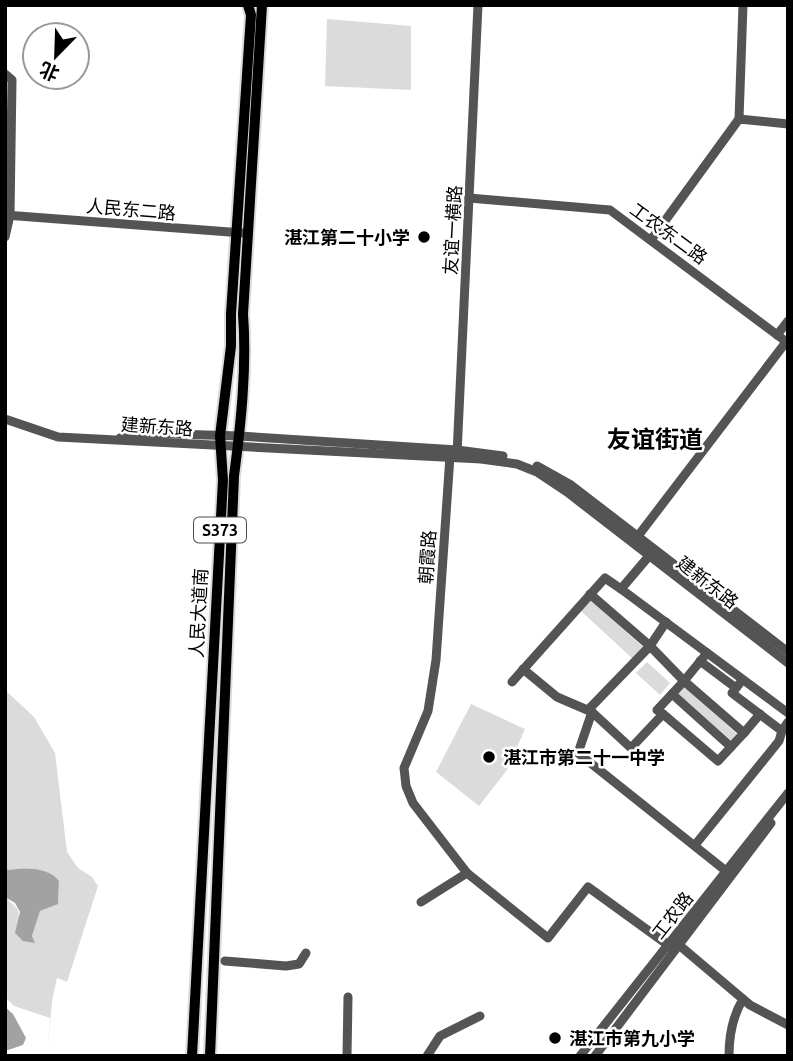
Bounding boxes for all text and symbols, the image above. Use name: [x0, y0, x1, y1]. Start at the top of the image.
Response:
north arrow: [21, 21, 91, 91]
text: 北: [36, 58, 62, 85]
street label: 友谊一横路: [440, 185, 464, 275]
street label: 人民东二路: [85, 195, 177, 223]
street label: 工农东二路: [627, 198, 711, 268]
place label: 湛江第二十小学: [284, 227, 410, 247]
marker: 湛江第二十小学: [416, 229, 432, 245]
street label: 建新东路: [120, 414, 194, 438]
district label: 友谊街道: [607, 426, 703, 453]
road number: S373: [194, 517, 246, 542]
street label: 朝霞路: [415, 529, 439, 585]
street label: 建新东路: [673, 552, 743, 612]
street label: 人民大道南: [186, 568, 210, 658]
place label: 湛江市第二十一中学: [503, 747, 665, 767]
marker: 湛江市第二十一中学: [481, 749, 497, 765]
street label: 工农路: [647, 888, 697, 942]
place label: 湛江市第九小学: [569, 1028, 695, 1048]
marker: 湛江市第九小学: [547, 1030, 563, 1046]

